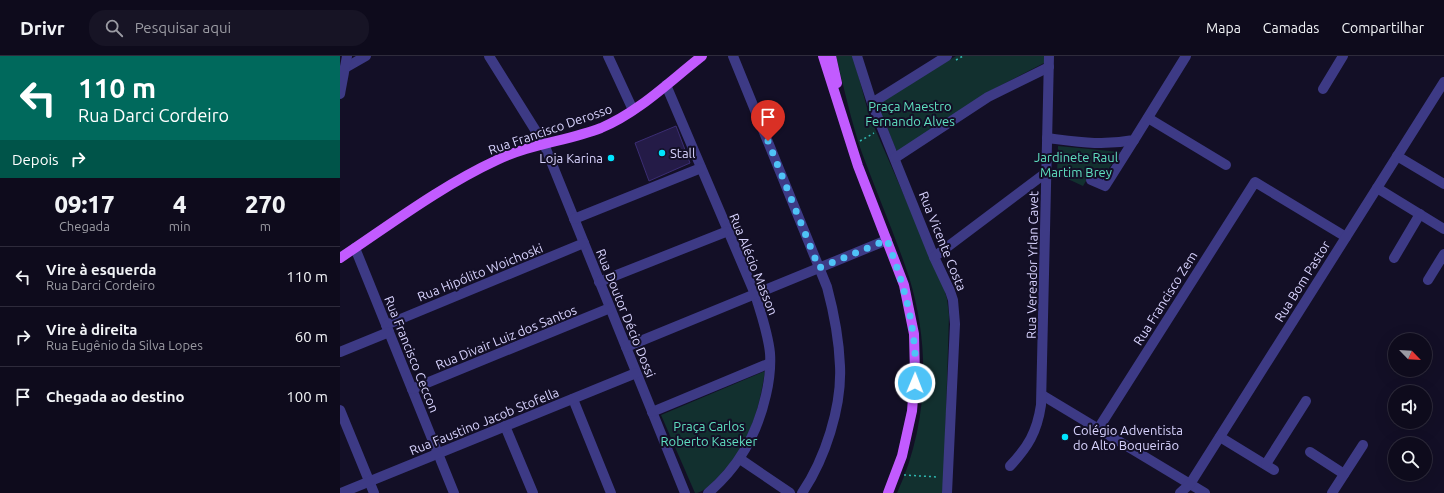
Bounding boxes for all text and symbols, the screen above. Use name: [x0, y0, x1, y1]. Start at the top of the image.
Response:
search box: [89, 10, 369, 46]
text: Drivr: [20, 17, 65, 39]
icon: search: [103, 17, 125, 39]
text: Pesquisar aqui: [135, 19, 231, 36]
text: Mapa: [1206, 20, 1241, 36]
text: Camadas: [1263, 20, 1319, 36]
text: Compartilhar: [1341, 20, 1424, 36]
icon: left: [12, 72, 64, 124]
text: 110 m: [78, 72, 156, 103]
park label: Praça Maestro Fernando Alves: [865, 99, 955, 128]
pin: [751, 100, 785, 141]
street label: Rua Francisco Derosso: [486, 101, 614, 157]
text: Rua Darci Cordeiro: [78, 105, 229, 125]
icon: arrive: [757, 106, 779, 128]
place label: Stall: [670, 146, 696, 160]
icon: right: [67, 148, 89, 170]
marker: Stall: [657, 148, 667, 158]
park label: Jardinete Raul Martim Brey: [1034, 150, 1119, 179]
text: Depois: [12, 151, 59, 168]
place label: Loja Karina: [539, 151, 603, 165]
marker: Loja Karina: [606, 153, 616, 163]
street label: Rua Vicente Costa: [917, 189, 969, 293]
text: 09:17: [54, 191, 114, 218]
text: 4: [173, 191, 186, 218]
text: 270: [245, 191, 286, 218]
street label: Rua Vereador Yrlan Cavet: [1024, 191, 1040, 339]
street label: Rua Alécio Masson: [727, 211, 781, 317]
text: Chegada: [59, 219, 110, 233]
text: min: [169, 219, 191, 233]
text: m: [260, 219, 271, 233]
street label: Rua Bom Pastor: [1271, 238, 1333, 324]
street label: Rua Hipólito Woichoski: [415, 240, 545, 304]
street label: Rua Doutor Décio Dossi: [594, 247, 658, 379]
street label: Rua Francisco Zem: [1130, 248, 1200, 348]
text: Vire à esquerda: [46, 261, 156, 278]
icon: left: [12, 266, 34, 288]
text: 110 m: [286, 268, 328, 285]
text: Rua Darci Cordeiro: [46, 278, 155, 292]
street label: Rua Francisco Ceccon: [382, 294, 442, 414]
street label: Rua Divair Luiz dos Santos: [433, 302, 579, 372]
text: Vire à direita: [46, 321, 138, 338]
icon: right: [12, 326, 34, 348]
text: 60 m: [295, 328, 328, 345]
north arrow: [1388, 333, 1432, 377]
map controls: [1388, 333, 1432, 481]
text: Rua Eugênio da Silva Lopes: [46, 338, 203, 352]
position arrow: [894, 362, 936, 404]
street label: Rua Faustino Jacob Stofella: [407, 385, 561, 457]
button: sound: [1388, 385, 1432, 429]
icon: arrive: [12, 386, 34, 408]
text: Chegada ao destino: [46, 388, 185, 405]
text: 100 m: [286, 388, 328, 405]
park label: Praça Carlos Roberto Kaseker: [661, 419, 758, 448]
place label: Colégio Adventista do Alto Boqueirão: [1073, 423, 1183, 452]
marker: Colégio Adventista do Alto Boqueirão: [1060, 432, 1070, 442]
button: search: [1388, 437, 1432, 481]

